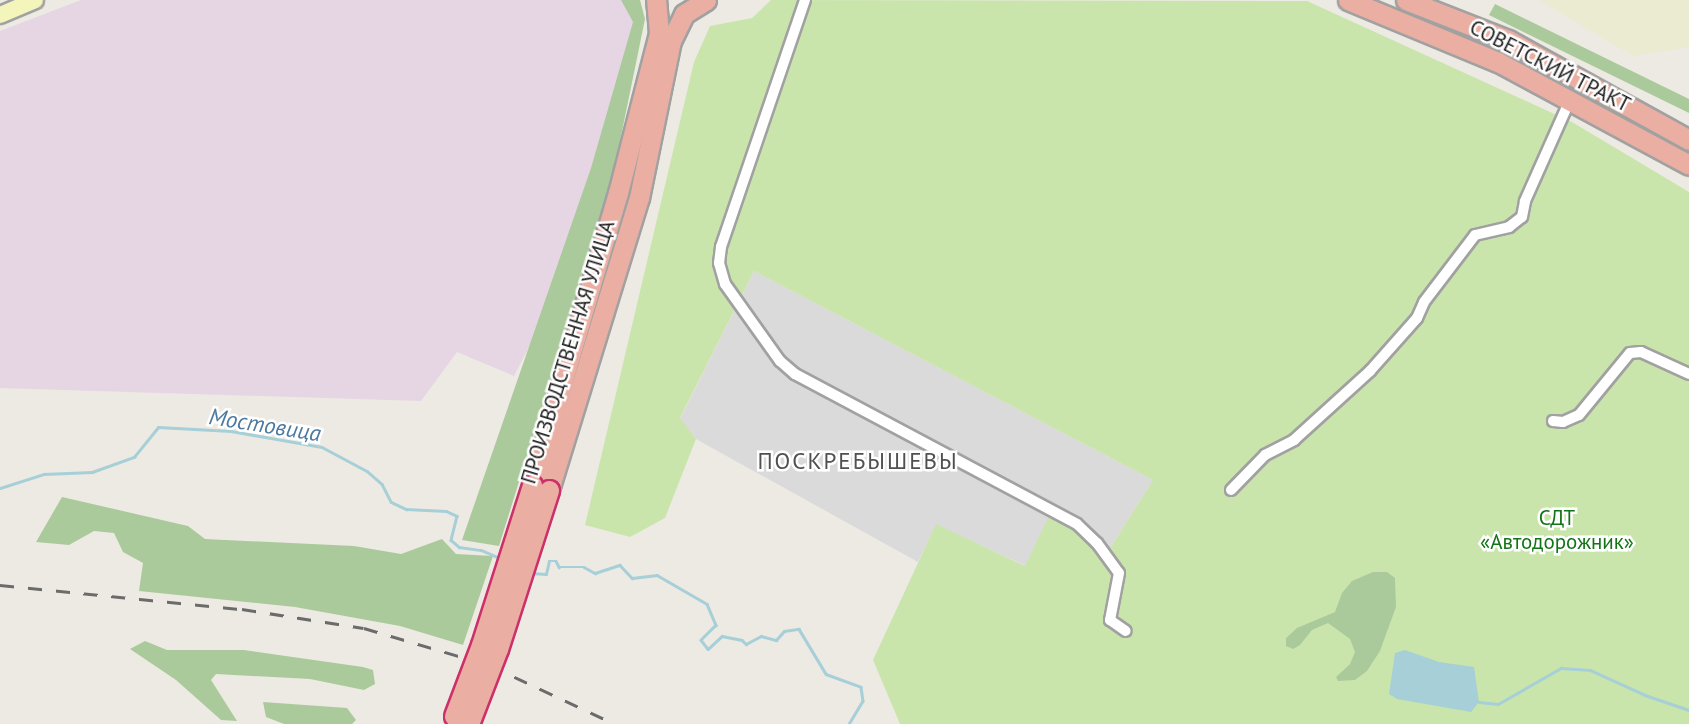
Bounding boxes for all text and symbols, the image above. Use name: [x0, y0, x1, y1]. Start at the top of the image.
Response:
street label: СОВЕТСКИЙ ТРАКТ: [1465, 14, 1635, 118]
street label: ПРОИЗВОДСТВЕННАЯ УЛИЦА: [516, 217, 620, 487]
water label: Мостовица: [207, 403, 323, 447]
district label: ПОСКРЕБЫШЕВЫ: [759, 447, 957, 475]
park label: СДТ «Автодорожник»: [1480, 505, 1634, 555]

